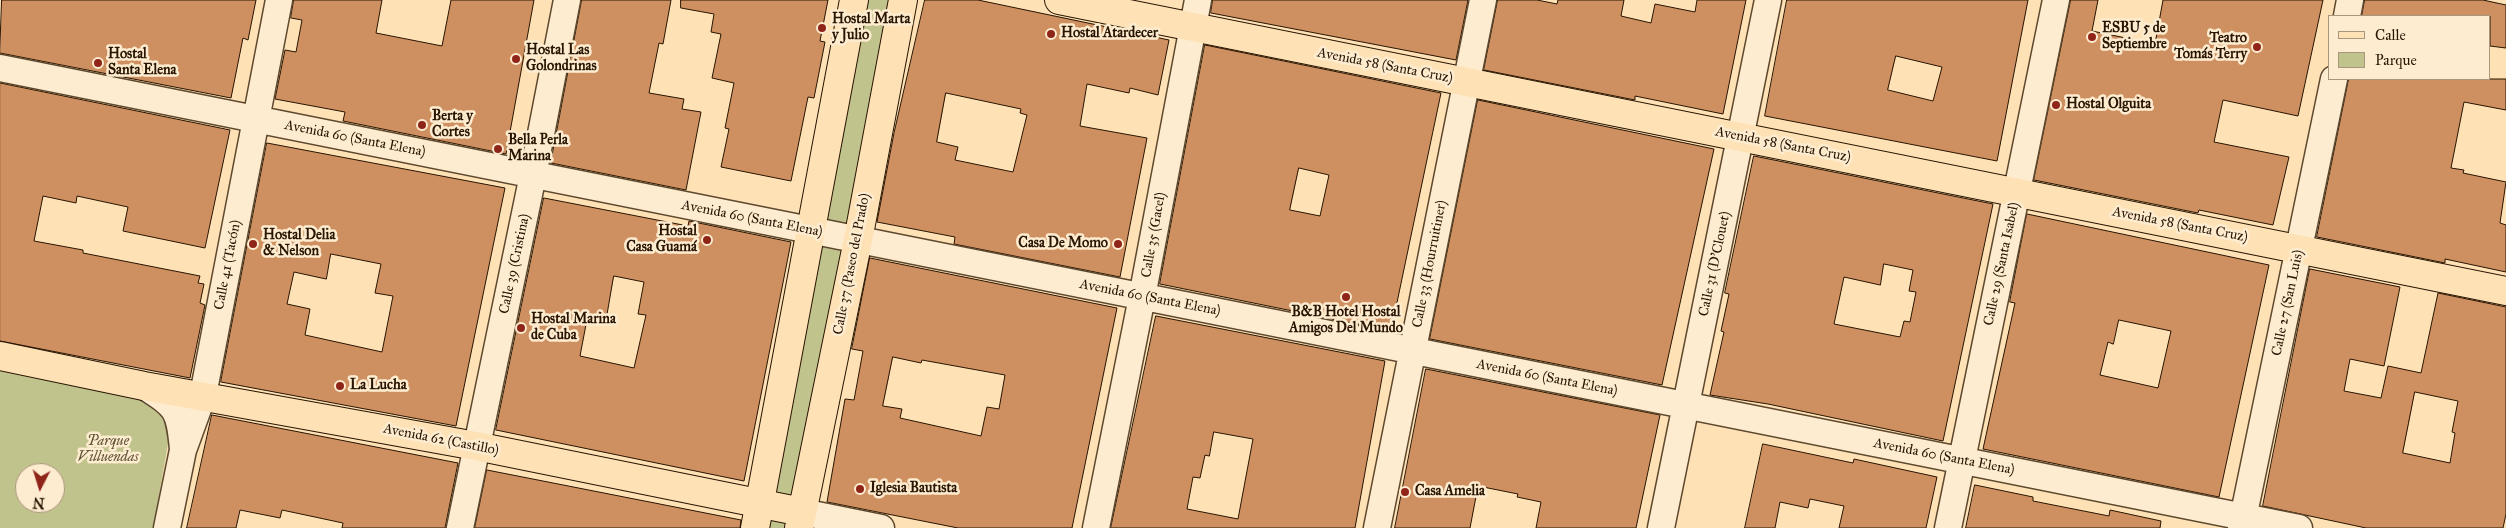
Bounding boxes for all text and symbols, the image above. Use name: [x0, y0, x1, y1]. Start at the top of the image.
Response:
place label: Hostal Marta y Julio: [832, 12, 910, 44]
legend: [2328, 15, 2491, 80]
place label: ESBU 5 de Septiembre: [2102, 21, 2167, 54]
marker: Hostal Marta y Julio: [816, 22, 828, 34]
place label: Hostal Atardecer: [1061, 26, 1158, 42]
text: Calle: [2375, 26, 2406, 44]
marker: Hostal Atardecer: [1045, 28, 1057, 40]
marker: ESBU 5 de Septiembre: [2086, 31, 2098, 43]
place label: Teatro Tomás Terry: [2174, 31, 2247, 64]
marker: Teatro Tomás Terry: [2251, 41, 2263, 53]
place label: Hostal Las Golondrinas: [526, 43, 597, 75]
street label: Avenida 58 (Santa Cruz): [1316, 45, 1454, 87]
place label: Hostal Santa Elena: [108, 47, 176, 80]
text: Parque: [2375, 51, 2417, 69]
marker: Hostal Las Golondrinas: [510, 53, 522, 65]
marker: Hostal Santa Elena: [92, 57, 104, 69]
place label: Hostal Olguita: [2066, 97, 2151, 113]
marker: Hostal Olguita: [2050, 99, 2062, 111]
place label: Berta y Cortes: [432, 109, 473, 142]
street label: Avenida 60 (Santa Elena): [283, 117, 427, 161]
marker: Berta y Cortes: [416, 119, 428, 131]
street label: Avenida 58 (Santa Cruz): [1714, 124, 1852, 166]
place label: Bella Perla Marina: [508, 133, 568, 166]
marker: Bella Perla Marina: [492, 143, 504, 155]
street label: Calle 35 (Gacel): [1138, 191, 1170, 279]
street label: Calle 37 (Paseo del Prado): [830, 192, 874, 336]
street label: Avenida 60 (Santa Elena): [680, 197, 824, 241]
street label: Calle 33 (Hourruitiner): [1409, 199, 1451, 329]
street label: Calle 29 (Santa Isabel): [1981, 201, 2023, 327]
street label: Avenida 58 (Santa Cruz): [2111, 204, 2249, 246]
street label: Calle 31 (D'Clouet): [1696, 210, 1734, 318]
street label: Calle 39 (Cristina): [496, 212, 534, 316]
street label: Calle 41 (Tacón): [211, 219, 245, 311]
place label: Hostal Casa Guamá: [626, 224, 697, 256]
place label: Hostal Delia & Nelson: [263, 228, 335, 260]
marker: Hostal Casa Guamá: [701, 234, 713, 246]
place label: Casa De Momo: [1018, 236, 1108, 252]
marker: Hostal Delia & Nelson: [247, 238, 259, 250]
marker: Casa De Momo: [1112, 238, 1124, 250]
street label: Calle 27 (San Luis): [2269, 248, 2307, 358]
street label: Avenida 60 (Santa Elena): [1078, 276, 1222, 320]
marker: B&B Hotel Hostal Amigos Del Mundo: [1340, 291, 1352, 303]
place label: B&B Hotel Hostal Amigos Del Mundo: [1289, 305, 1403, 338]
place label: Hostal Marina de Cuba: [531, 312, 616, 344]
marker: Hostal Marina de Cuba: [515, 322, 527, 334]
street label: Avenida 60 (Santa Elena): [1475, 356, 1619, 400]
place label: La Lucha: [350, 378, 407, 394]
marker: La Lucha: [334, 380, 346, 392]
street label: Avenida 62 (Castillo): [382, 421, 500, 459]
park label: Parque Villuendas: [77, 434, 139, 467]
street label: Avenida 60 (Santa Elena): [1872, 435, 2016, 479]
north arrow: [15, 463, 65, 513]
place label: Iglesia Bautista: [870, 481, 957, 497]
marker: Iglesia Bautista: [854, 483, 866, 495]
place label: Casa Amelia: [1415, 484, 1485, 500]
marker: Casa Amelia: [1399, 486, 1411, 498]
text: N: [32, 493, 45, 511]

